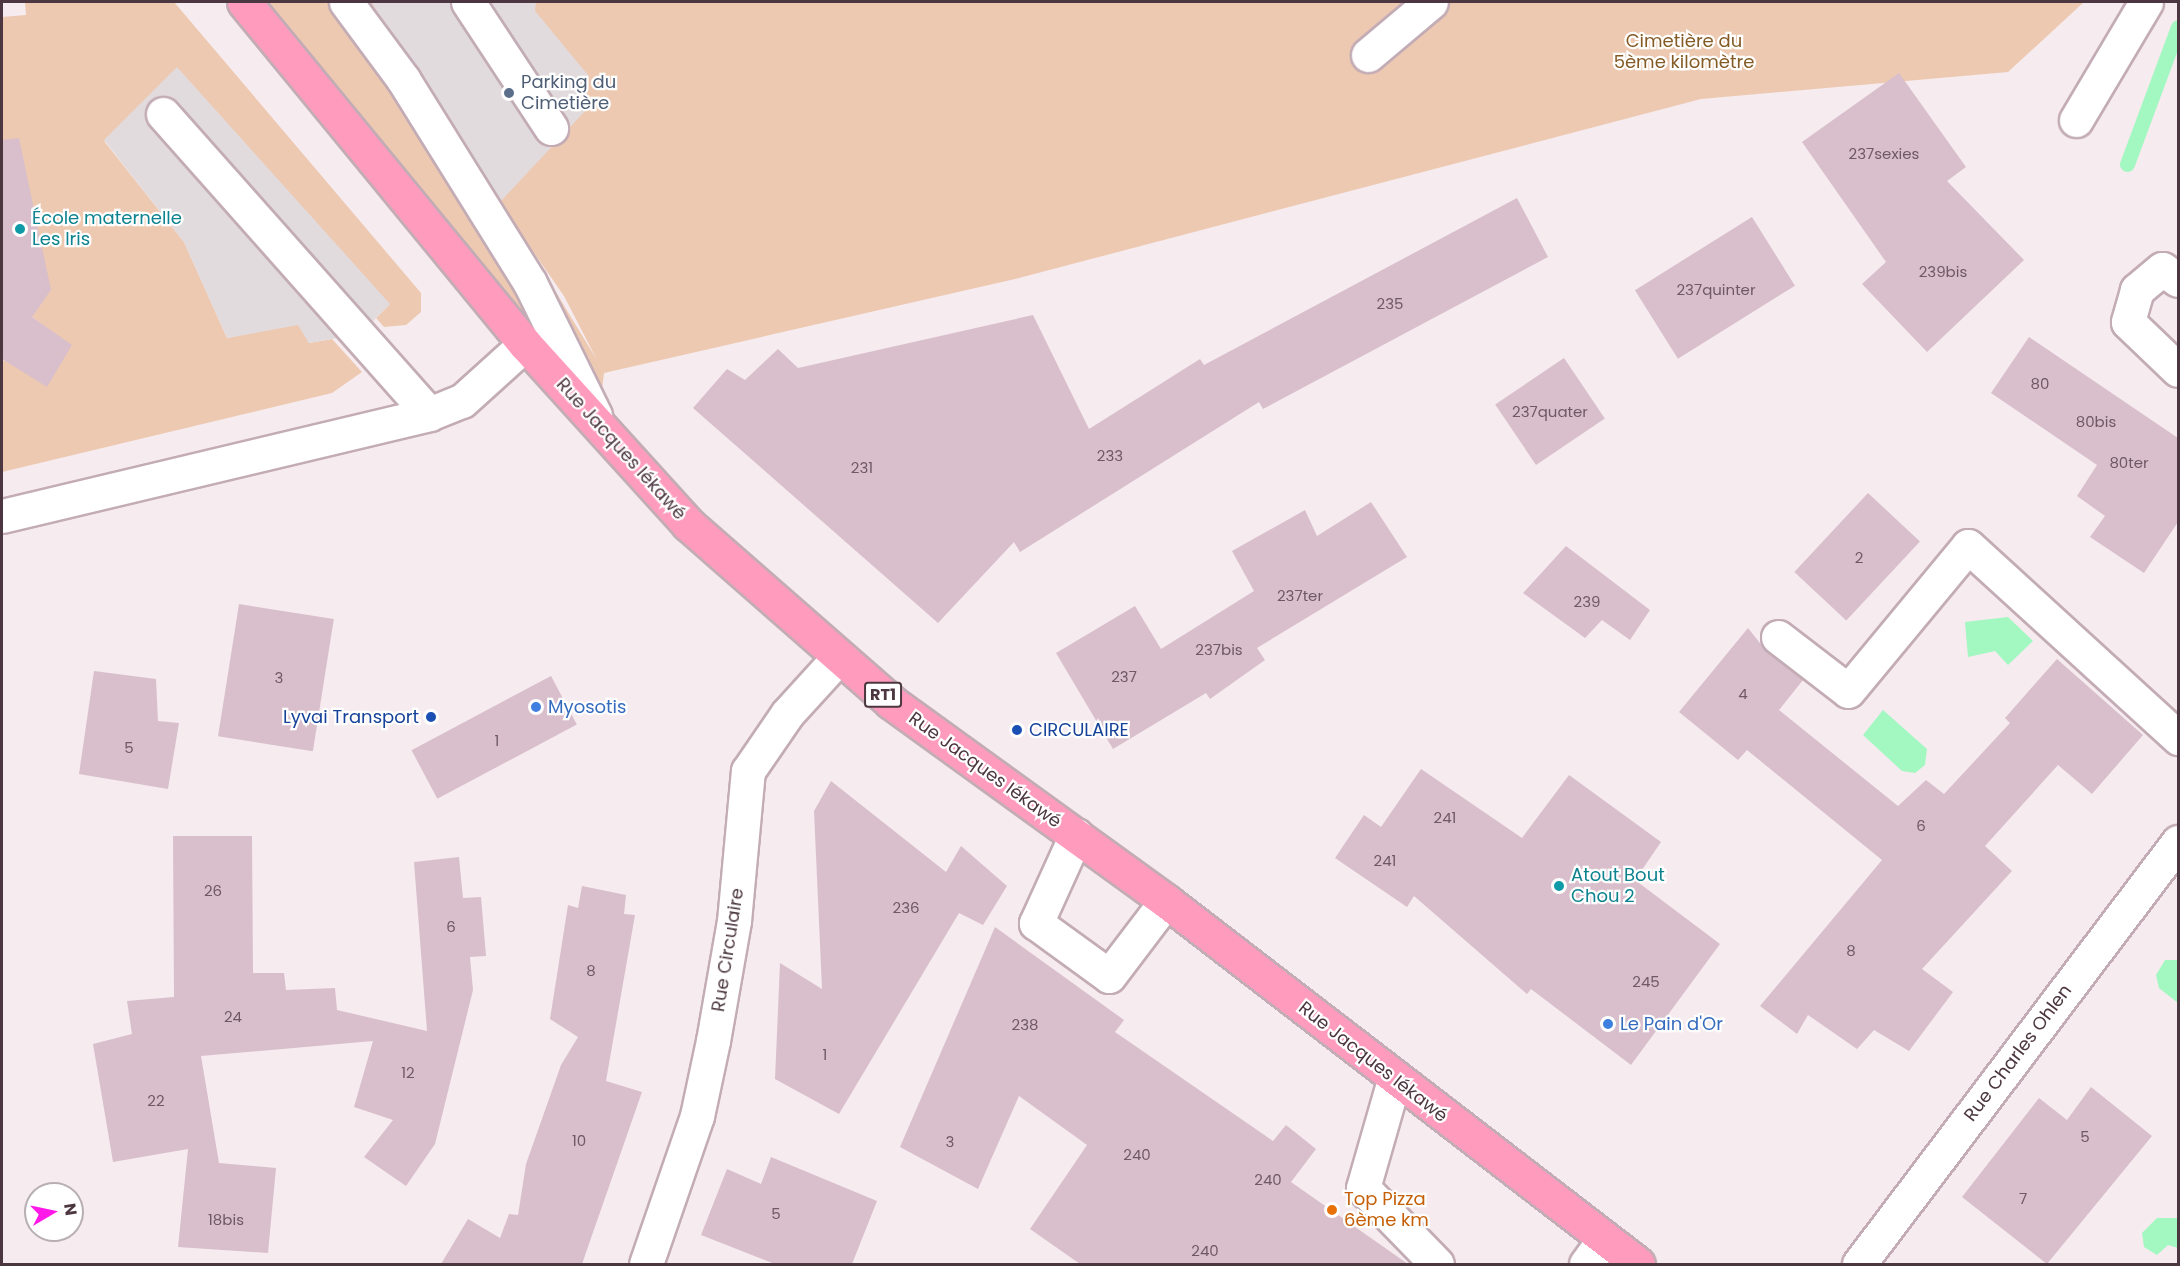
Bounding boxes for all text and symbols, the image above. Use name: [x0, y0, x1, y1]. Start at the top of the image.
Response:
park label: Cimetière du 5ème kilomètre: [1614, 31, 1754, 74]
place label: Parking du Cimetière: [521, 72, 616, 115]
marker: Parking du Cimetière: [502, 86, 516, 100]
house number: 237sexies: [1849, 145, 1919, 163]
place label: École maternelle Les Iris: [32, 208, 182, 250]
marker: École maternelle Les Iris: [13, 222, 27, 236]
house number: 239bis: [1919, 263, 1967, 281]
house number: 237quinter: [1676, 281, 1756, 299]
house number: 235: [1377, 295, 1403, 313]
street label: Rue Jacques Iékawé: [552, 374, 690, 524]
house number: 80: [2031, 375, 2049, 393]
house number: 237quater: [1512, 403, 1588, 421]
house number: 80bis: [2076, 413, 2116, 431]
house number: 233: [1097, 447, 1123, 465]
house number: 80ter: [2109, 454, 2149, 472]
house number: 231: [851, 459, 873, 477]
house number: 2: [1855, 549, 1863, 567]
house number: 237ter: [1277, 587, 1323, 605]
house number: 239: [1574, 593, 1600, 611]
house number: 237bis: [1195, 641, 1243, 659]
house number: 237: [1111, 668, 1137, 686]
house number: 3: [275, 669, 283, 687]
road number: RT1: [864, 682, 902, 708]
house number: 4: [1738, 685, 1748, 703]
place label: Myosotis: [548, 696, 626, 718]
marker: Myosotis: [529, 700, 543, 714]
place label: Lyvai Transport: [283, 706, 419, 728]
street label: Rue Jacques Iékawé: [905, 707, 1065, 833]
marker: Lyvai Transport: [424, 710, 438, 724]
place label: CIRCULAIRE: [1029, 719, 1129, 741]
marker: CIRCULAIRE: [1010, 723, 1024, 737]
house number: 1: [495, 732, 499, 750]
house number: 5: [124, 739, 134, 757]
house number: 241: [1434, 809, 1456, 827]
house number: 6: [1916, 817, 1926, 835]
house number: 241: [1374, 852, 1396, 870]
place label: Atout Bout Chou 2: [1571, 865, 1665, 908]
marker: Atout Bout Chou 2: [1552, 879, 1566, 893]
house number: 26: [204, 882, 222, 900]
street label: Rue Circulaire: [708, 887, 748, 1013]
house number: 236: [893, 899, 919, 917]
house number: 6: [446, 918, 456, 936]
house number: 8: [1846, 942, 1856, 960]
house number: 8: [586, 962, 596, 980]
house number: 245: [1632, 973, 1660, 991]
street label: Rue Charles Ohlen: [1960, 980, 2076, 1126]
street label: Rue Jacques Iékawé: [1294, 997, 1452, 1127]
house number: 24: [224, 1008, 242, 1026]
place label: Le Pain d'Or: [1620, 1013, 1723, 1035]
house number: 238: [1012, 1016, 1038, 1034]
marker: Le Pain d'Or: [1601, 1017, 1615, 1031]
house number: 1: [823, 1046, 827, 1064]
house number: 12: [401, 1064, 415, 1082]
house number: 22: [147, 1092, 165, 1110]
house number: 5: [2080, 1128, 2090, 1146]
house number: 10: [572, 1132, 586, 1150]
house number: 3: [946, 1133, 954, 1151]
house number: 240: [1123, 1146, 1151, 1164]
house number: 240: [1254, 1171, 1282, 1189]
north arrow: [24, 1182, 84, 1242]
place label: Top Pizza 6ème km: [1344, 1189, 1429, 1232]
house number: 7: [2019, 1190, 2027, 1208]
text: N: [58, 1202, 83, 1217]
marker: Top Pizza 6ème km: [1325, 1203, 1339, 1217]
house number: 5: [771, 1205, 781, 1223]
house number: 18bis: [208, 1211, 244, 1229]
house number: 240: [1191, 1242, 1219, 1260]

